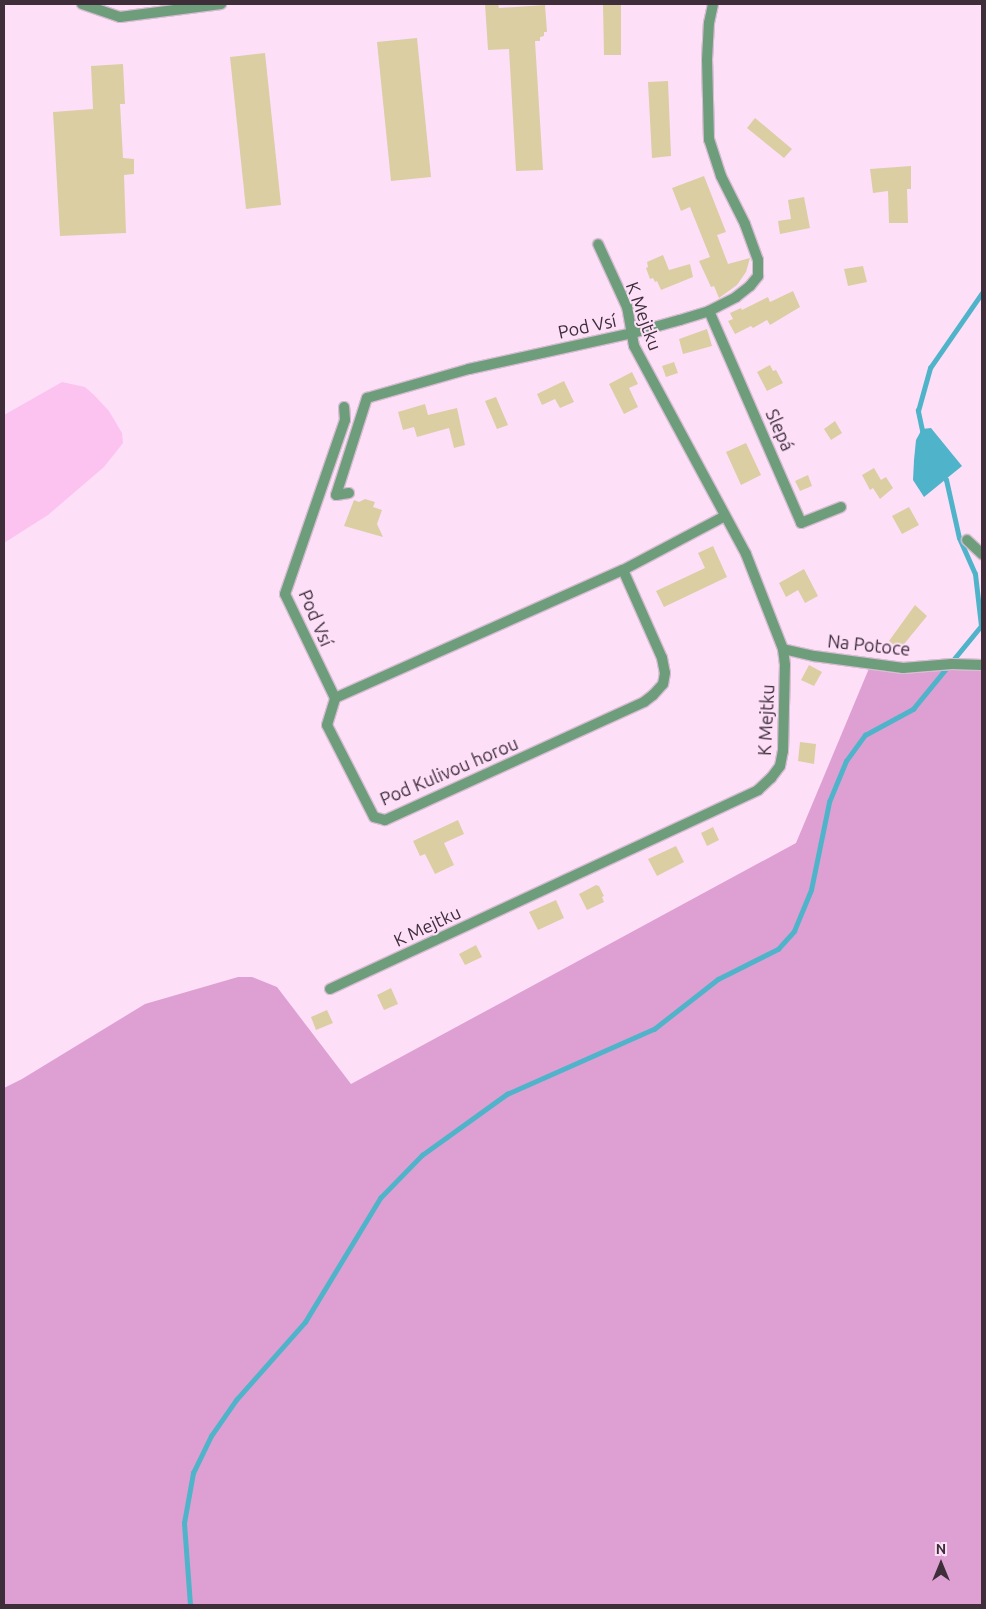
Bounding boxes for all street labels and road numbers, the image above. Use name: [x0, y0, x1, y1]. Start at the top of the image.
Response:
street label: K Mejtku: [622, 279, 666, 353]
street label: Pod Vsí: [556, 309, 618, 343]
street label: Slepá: [761, 406, 799, 454]
street label: Pod Vsí: [294, 586, 338, 650]
street label: Na Potoce: [827, 630, 911, 660]
street label: K Mejtku: [753, 684, 779, 756]
street label: Pod Kulivou horou: [377, 732, 521, 810]
street label: K Mejtku: [390, 901, 464, 951]

